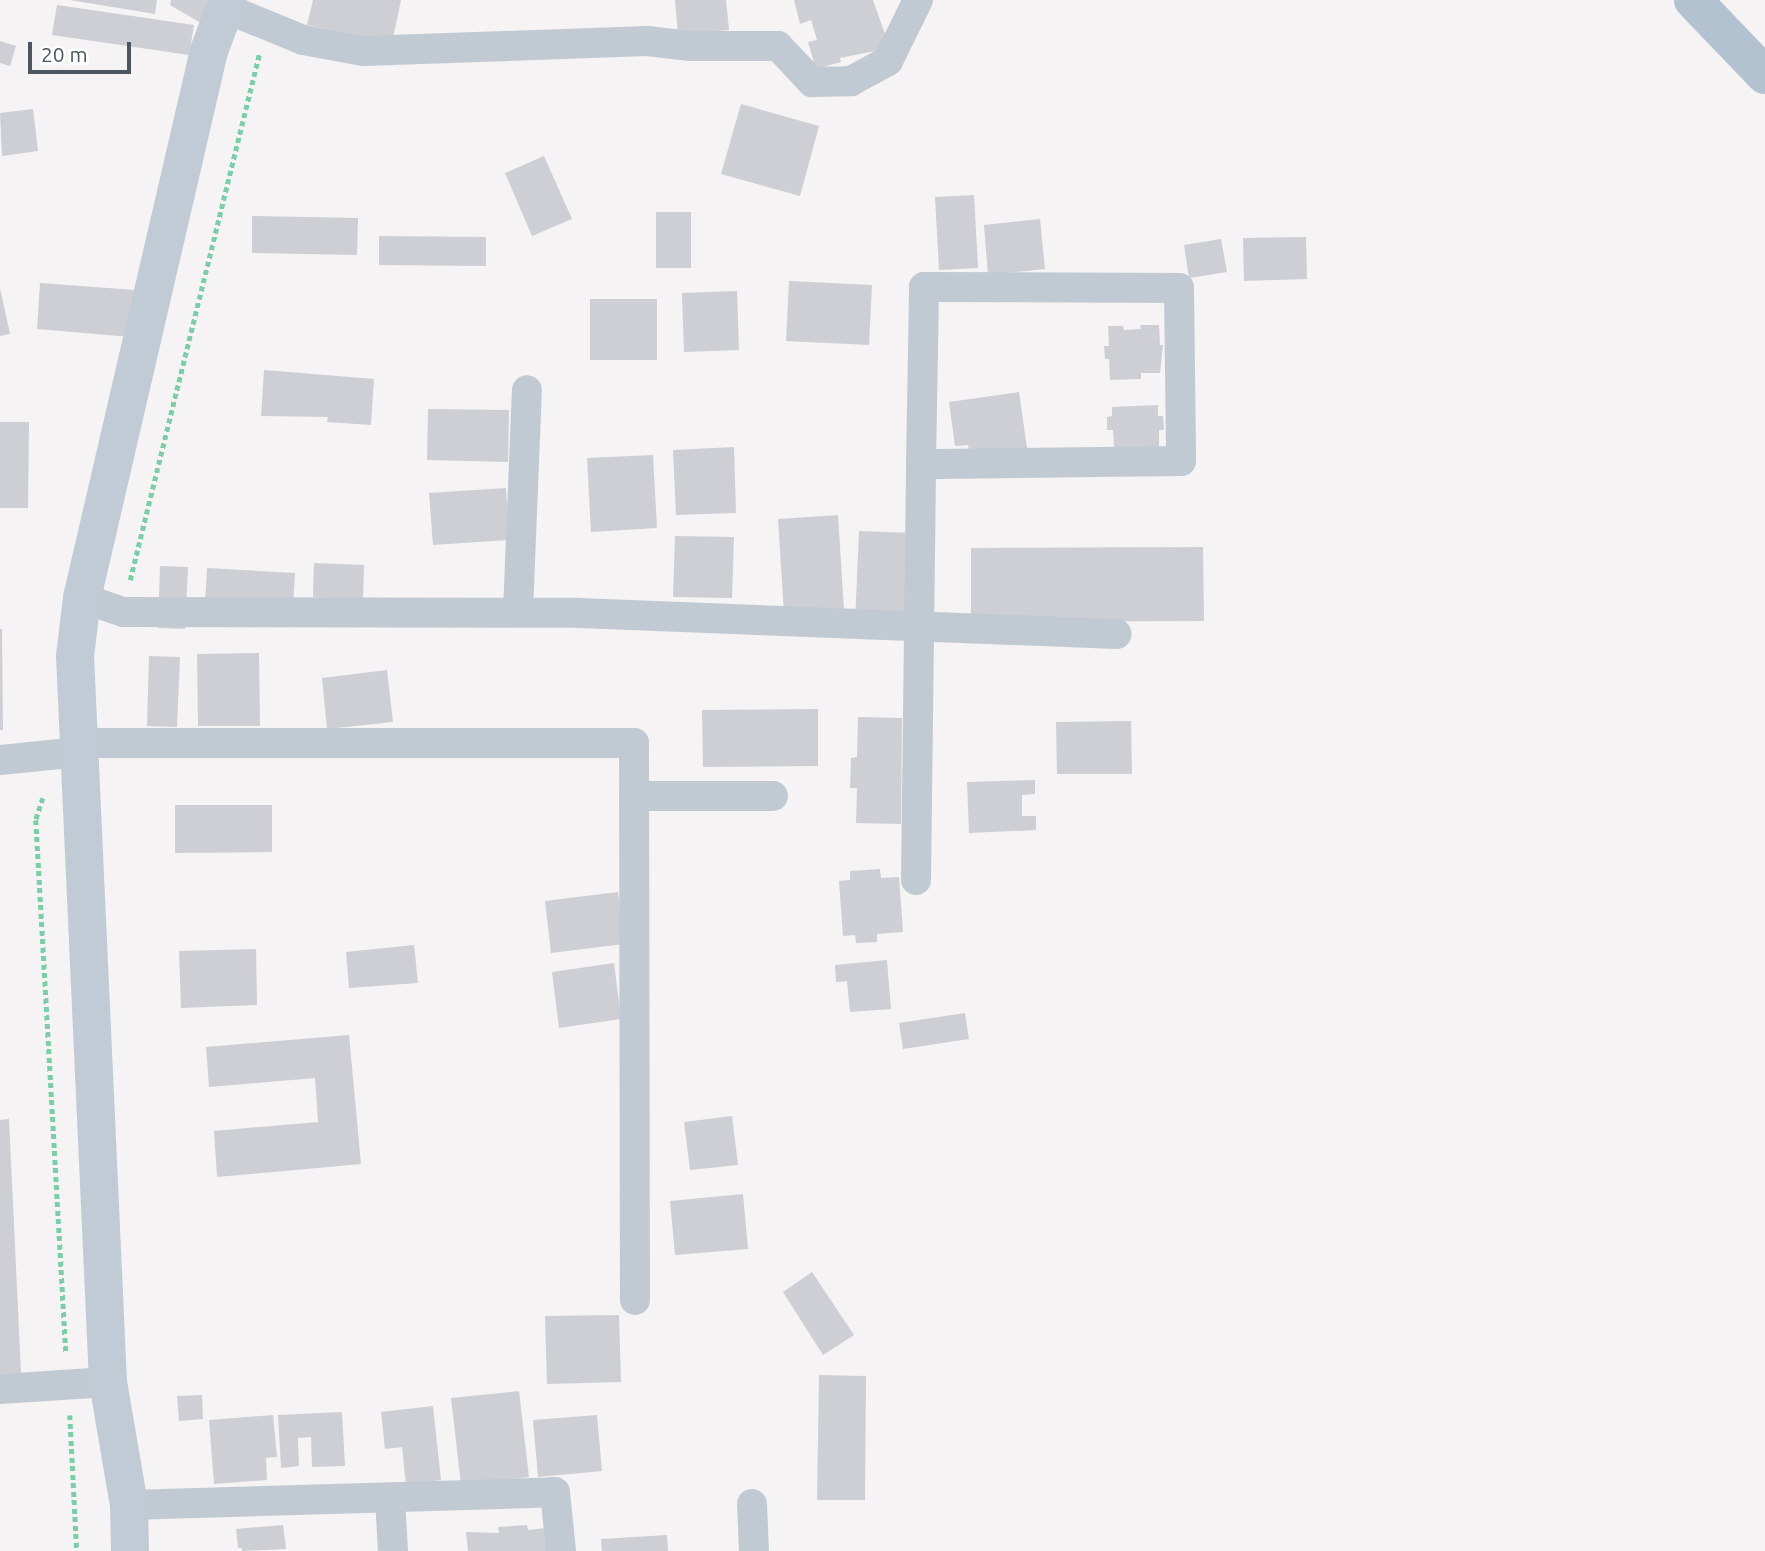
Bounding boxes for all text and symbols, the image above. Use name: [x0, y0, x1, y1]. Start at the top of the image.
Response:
scale bar: [32, 28, 135, 72]
text: 20 m: [41, 42, 88, 66]

